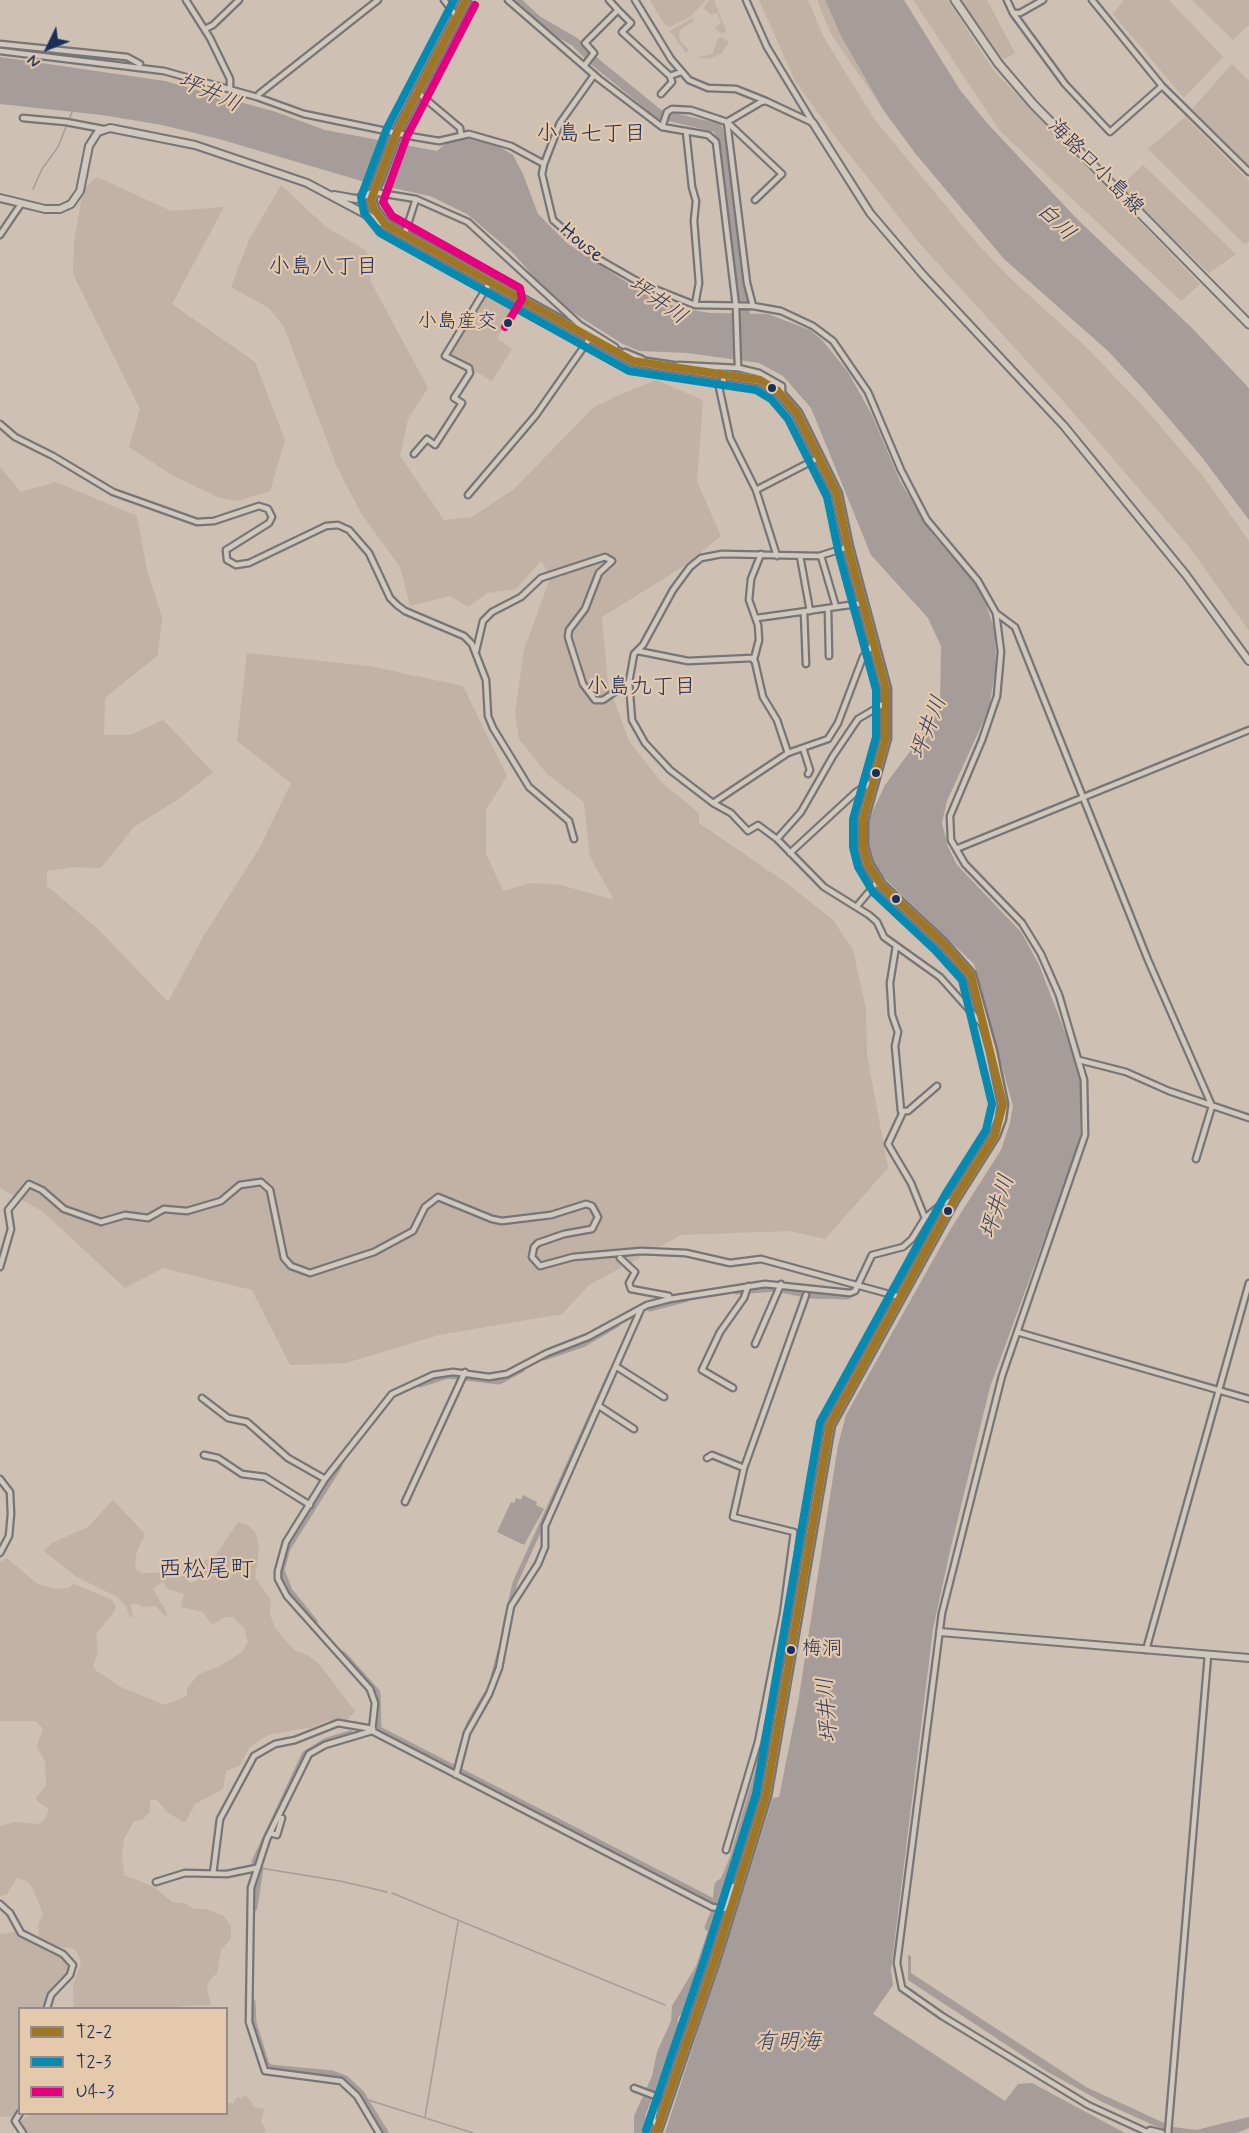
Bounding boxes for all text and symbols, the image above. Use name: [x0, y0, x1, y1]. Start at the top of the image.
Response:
north arrow: [18, 18, 78, 78]
text: N: [23, 50, 46, 72]
water label: 坪井川: [173, 69, 245, 119]
street label: 海路口小島線: [1042, 115, 1148, 221]
district label: 小島七丁目: [536, 122, 646, 148]
water label: 白川: [1030, 198, 1080, 248]
street label: House: [554, 219, 608, 269]
district label: 小島八丁目: [268, 255, 378, 281]
water label: 坪井川: [622, 272, 692, 332]
place label: 小島産交: [417, 311, 497, 335]
marker: 小島産交: [502, 317, 514, 329]
unlabelled marker: [766, 382, 778, 394]
district label: 小島九丁目: [586, 675, 696, 701]
water label: 坪井川: [906, 692, 954, 764]
unlabelled marker: [870, 767, 882, 779]
unlabelled marker: [890, 893, 902, 905]
water label: 坪井川: [976, 1172, 1022, 1242]
unlabelled marker: [942, 1205, 954, 1217]
district label: 西松尾町: [158, 1557, 254, 1585]
place label: 梅洞: [802, 1638, 842, 1662]
marker: 梅洞: [785, 1644, 797, 1656]
water label: 坪井川: [814, 1676, 844, 1744]
legend: [18, 2007, 228, 2115]
text: T2-2: [76, 2020, 112, 2044]
water label: 有明海: [755, 2030, 821, 2056]
text: T2-3: [76, 2050, 111, 2074]
text: U4-3: [76, 2080, 114, 2104]

